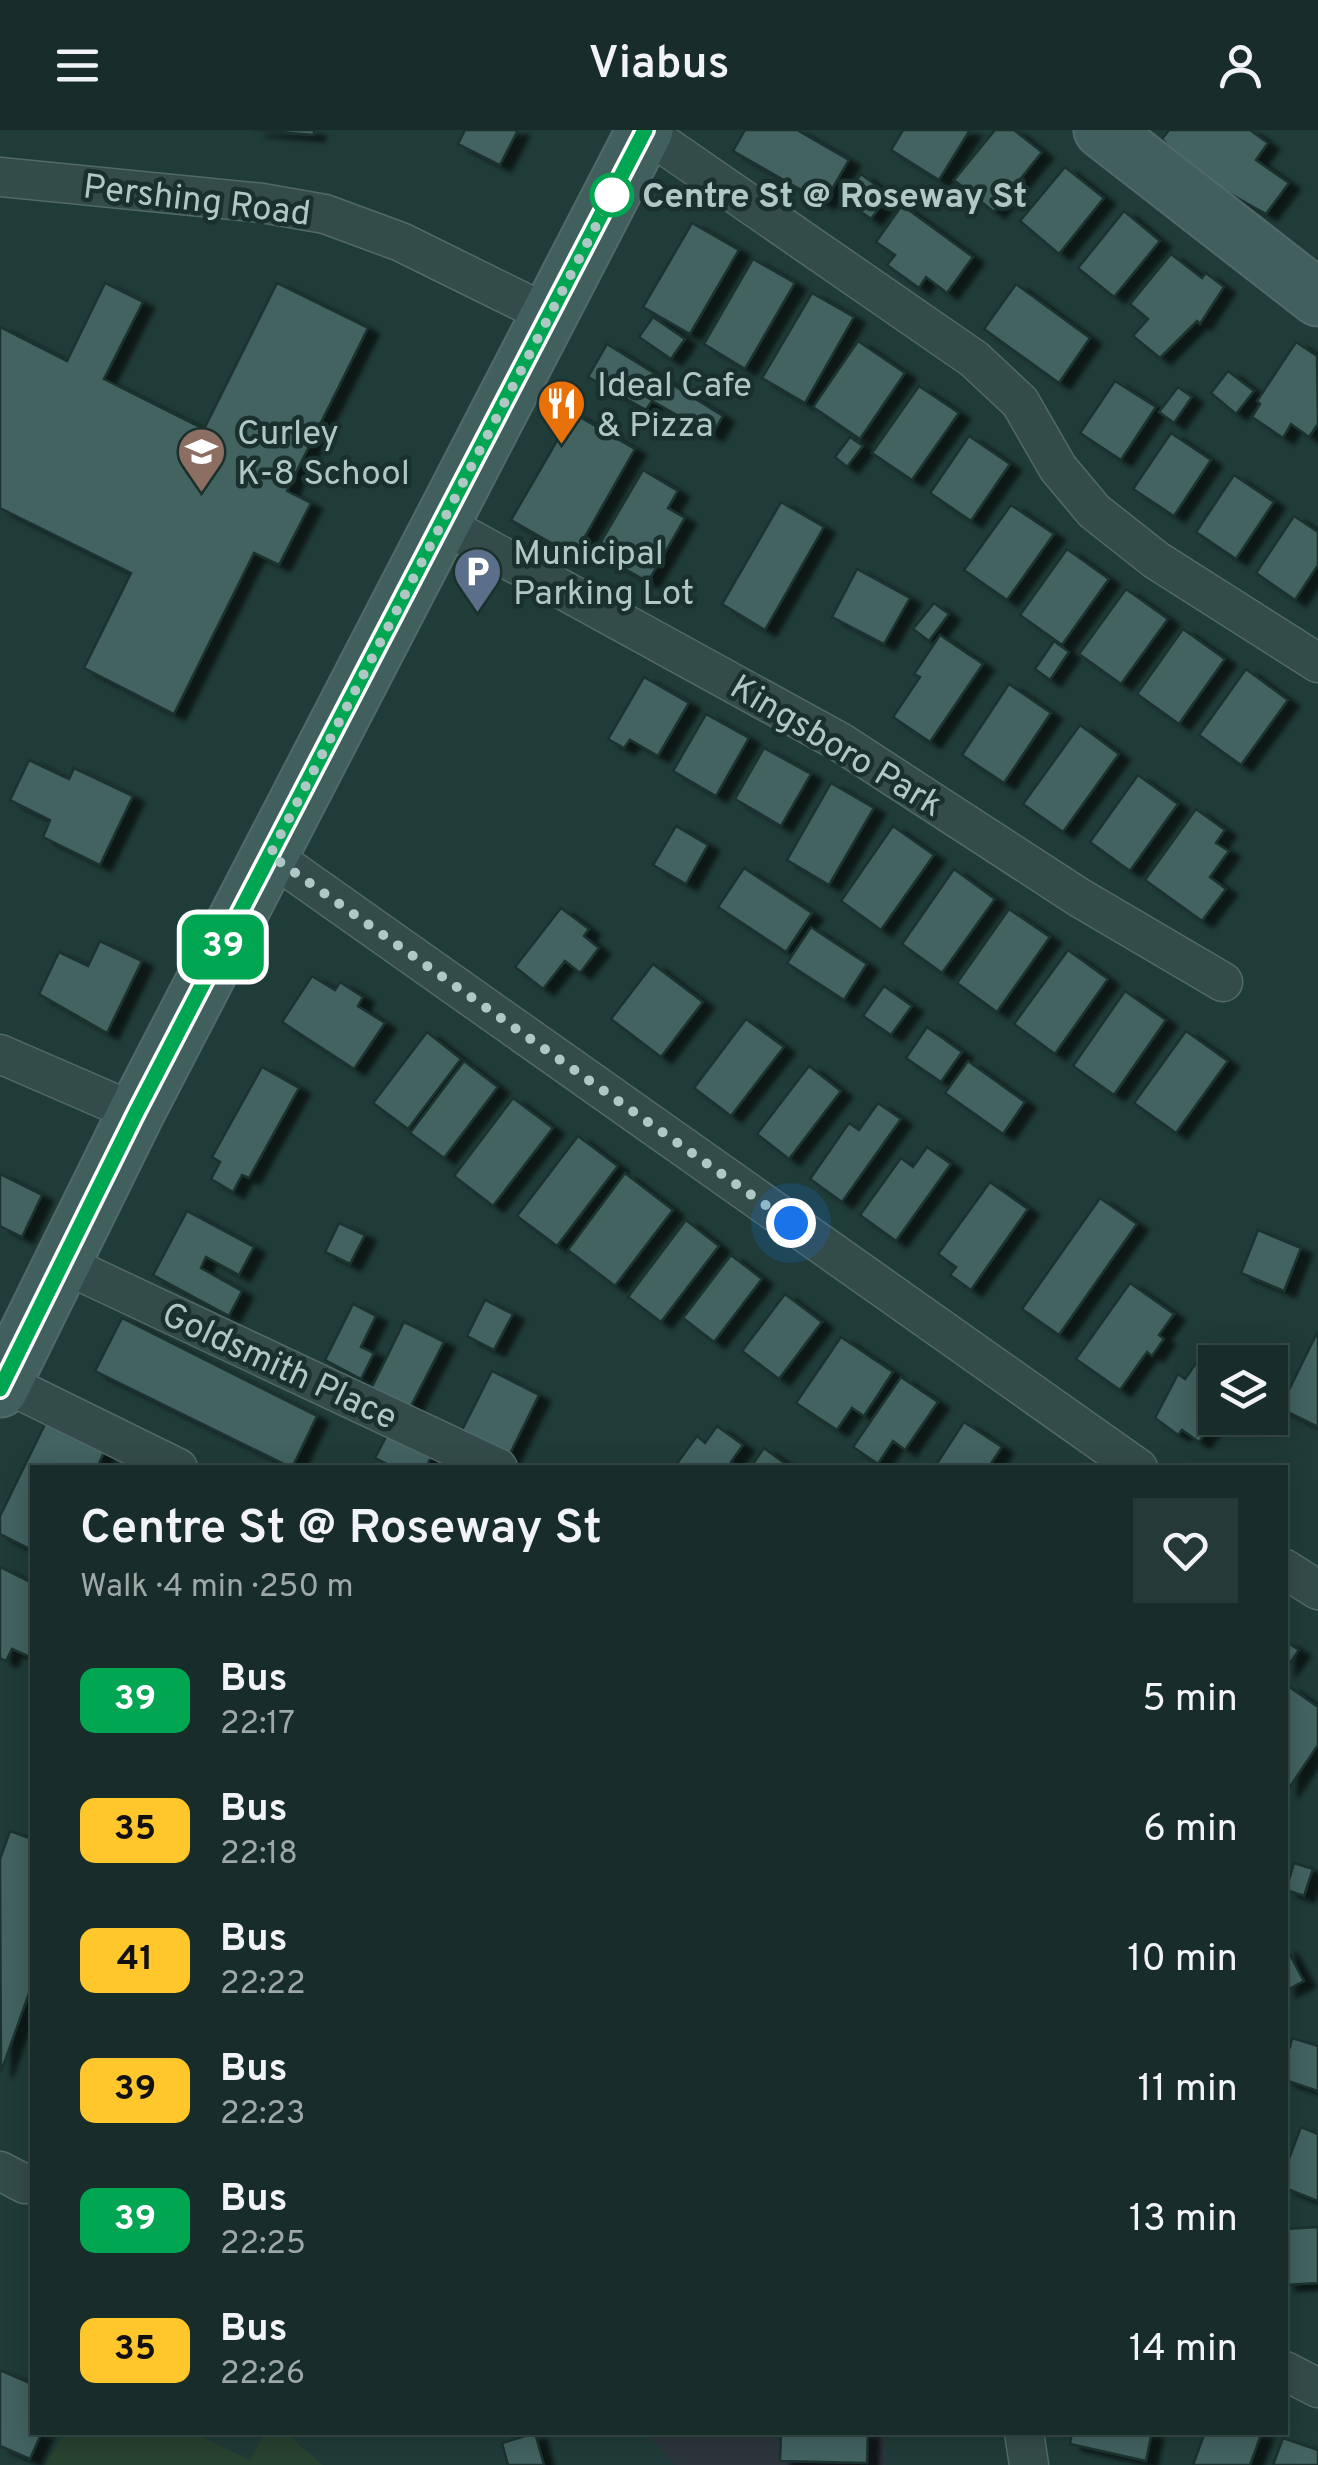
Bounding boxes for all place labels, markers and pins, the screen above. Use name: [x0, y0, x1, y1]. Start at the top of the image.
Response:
marker: Centre St @ Roseway St: [591, 174, 633, 216]
place label: Centre St @ Roseway St: [642, 176, 1027, 220]
place label: Ideal Cafe & Pizza: [597, 365, 752, 449]
restaurant icon: Ideal Cafe & Pizza: [536, 378, 588, 446]
place label: Curley K-8 School: [237, 413, 410, 497]
school or university icon: Curley K-8 School: [176, 426, 228, 494]
place label: Municipal Parking Lot: [513, 533, 694, 617]
parking icon: Municipal Parking Lot: [452, 546, 504, 614]

